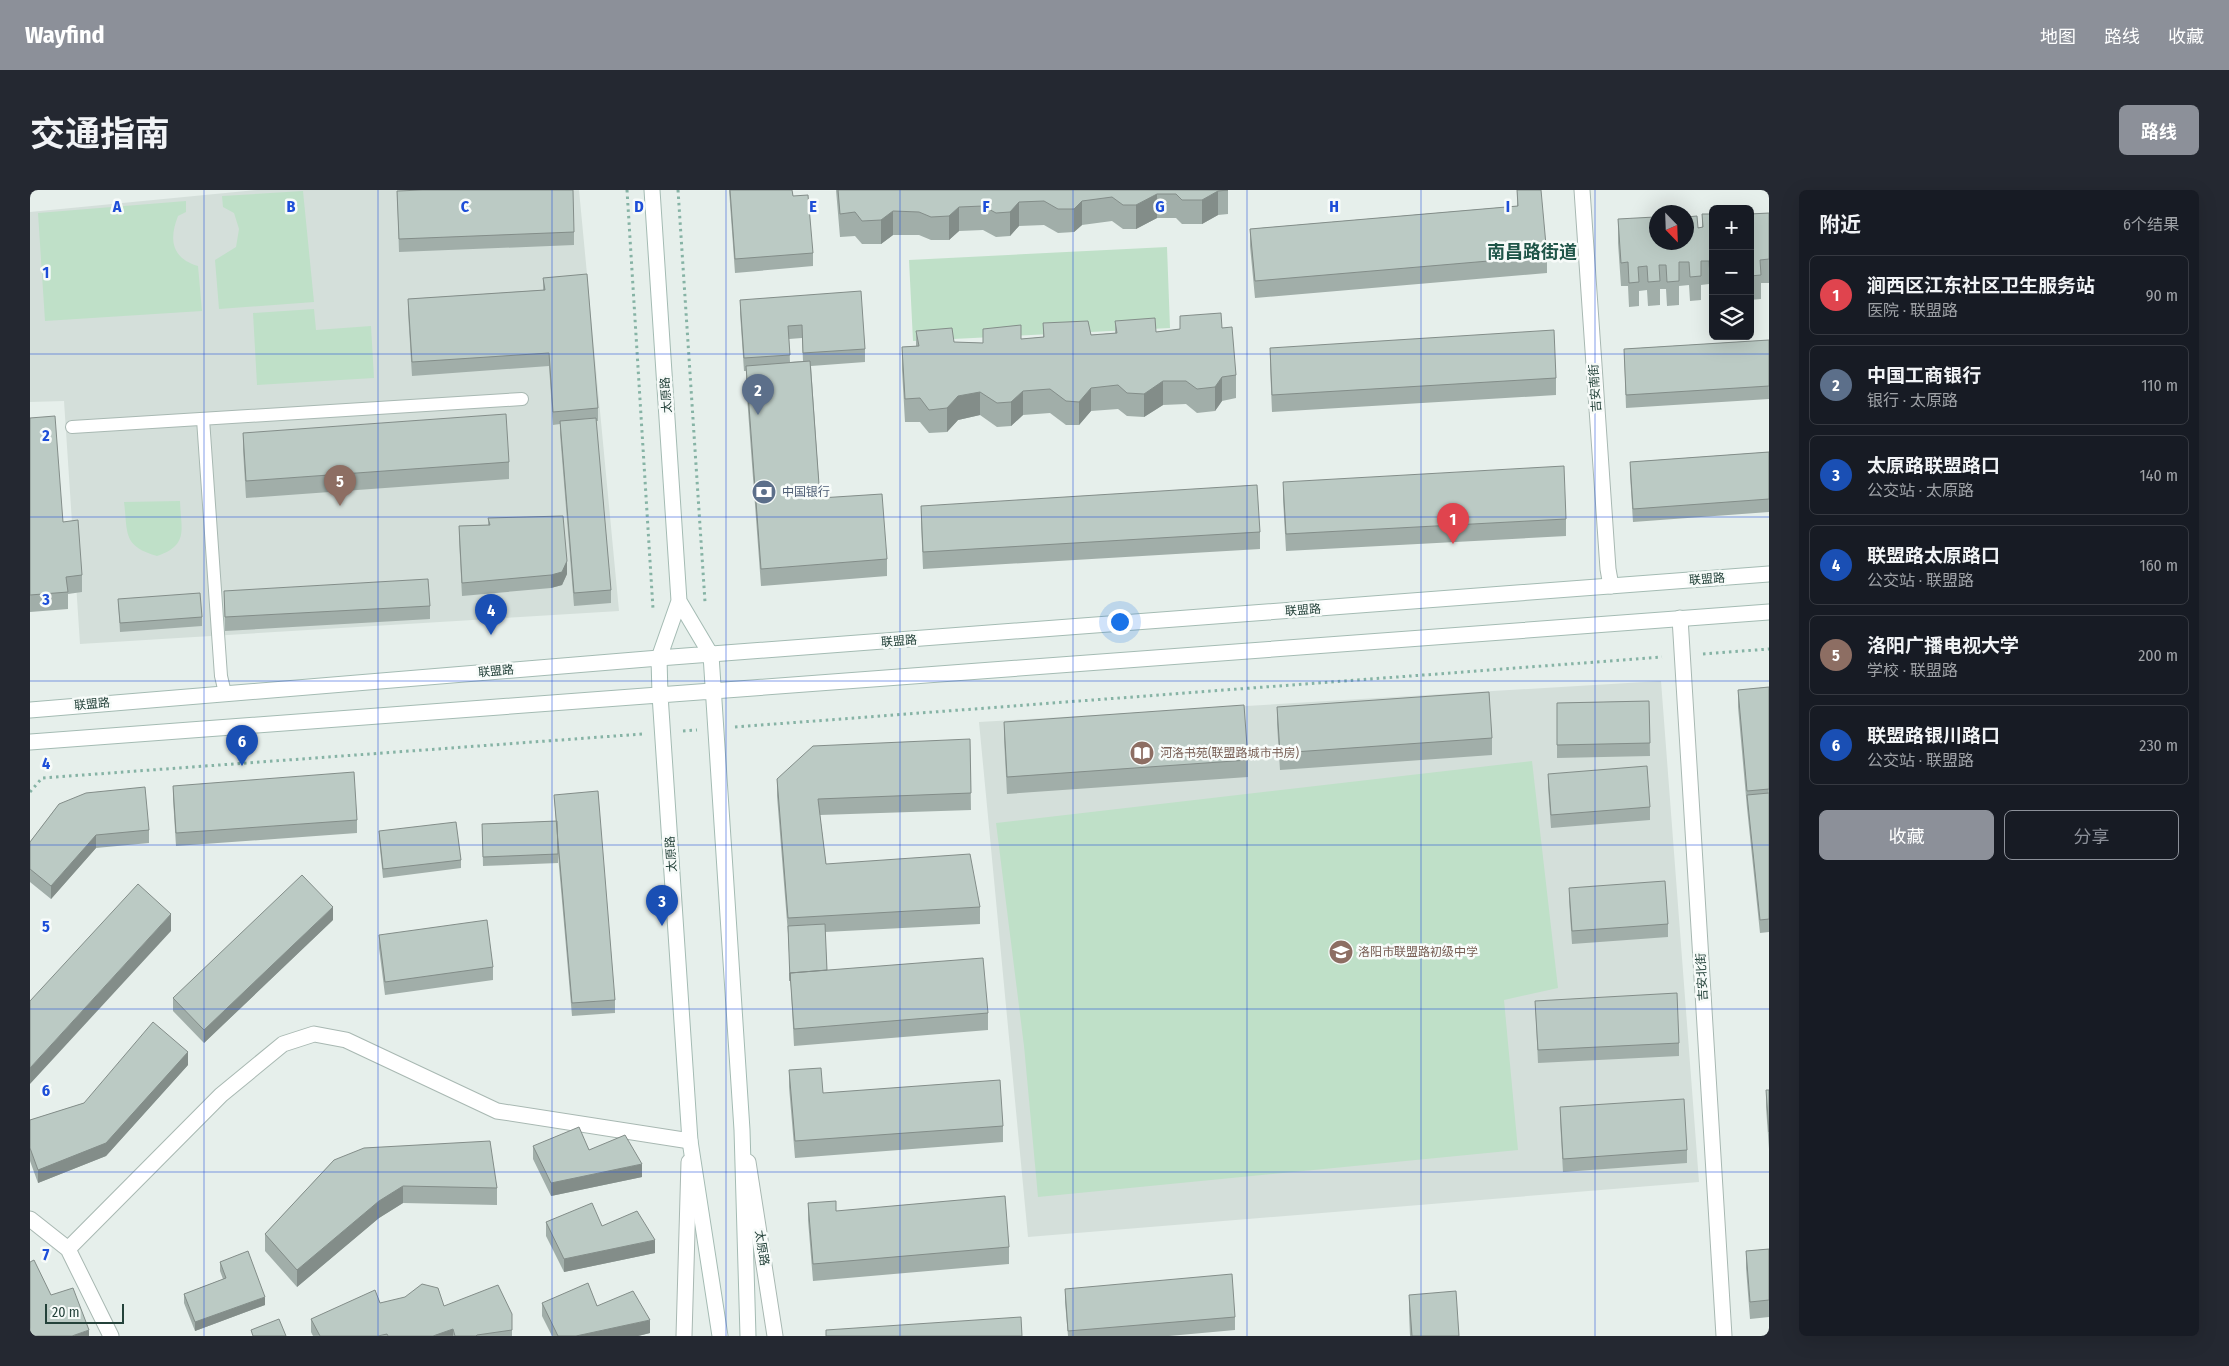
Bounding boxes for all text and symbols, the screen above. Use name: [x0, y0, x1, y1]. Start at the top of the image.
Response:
text: Wayfind: [25, 21, 105, 49]
text: 地图: [2040, 26, 2076, 48]
text: 路线: [2104, 26, 2140, 48]
text: 收藏: [2168, 26, 2204, 48]
button: 路线: [2119, 105, 2199, 155]
text: 交通指南: [30, 113, 170, 155]
text: A: [112, 197, 122, 216]
text: B: [287, 197, 296, 216]
text: C: [461, 197, 470, 216]
text: D: [634, 197, 644, 216]
text: E: [809, 197, 817, 216]
text: F: [982, 197, 990, 216]
text: G: [1155, 197, 1165, 216]
text: H: [1329, 197, 1339, 216]
text: I: [1506, 197, 1510, 216]
north arrow: [1649, 205, 1694, 250]
map controls: [1709, 205, 1754, 340]
button: +: [1709, 205, 1754, 250]
text: 附近: [1819, 212, 1861, 238]
text: 6个结果: [2123, 215, 2179, 234]
district label: 南昌路街道: [1487, 241, 1577, 263]
button: −: [1709, 250, 1754, 295]
text: 1: [43, 263, 49, 282]
text: 涧西区江东社区卫生服务站: [1867, 274, 2095, 297]
text: 1: [1833, 286, 1839, 305]
text: 90 m: [2146, 286, 2178, 305]
button: layers: [1709, 295, 1754, 340]
text: 医院 · 联盟路: [1867, 301, 1958, 320]
street label: 吉安南街: [1586, 364, 1604, 412]
text: 中国工商银行: [1867, 364, 1981, 387]
pin: 2: [742, 374, 774, 415]
text: 2: [1832, 376, 1840, 395]
text: 110 m: [2141, 376, 2178, 395]
street label: 太原路: [658, 377, 674, 413]
text: 银行 · 太原路: [1867, 391, 1958, 410]
text: 2: [41, 426, 50, 445]
text: 太原路联盟路口: [1867, 454, 2000, 477]
pin: 5: [324, 465, 356, 506]
text: 3: [1832, 466, 1840, 485]
text: 140 m: [2140, 466, 2178, 485]
bank icon: 中国银行: [751, 479, 777, 505]
text: 公交站 · 太原路: [1867, 481, 1974, 500]
place label: 中国银行: [782, 485, 830, 499]
pin: 1: [1437, 503, 1469, 544]
text: 联盟路太原路口: [1867, 544, 2000, 567]
text: 4: [1832, 556, 1840, 575]
text: 160 m: [2139, 556, 2178, 575]
street label: 联盟路: [1689, 571, 1725, 587]
text: 公交站 · 联盟路: [1867, 571, 1974, 590]
text: 3: [41, 590, 50, 609]
pin: 4: [475, 594, 507, 635]
street label: 联盟路: [1285, 602, 1321, 618]
your location: [1107, 609, 1133, 635]
street label: 联盟路: [881, 633, 917, 649]
text: 洛阳广播电视大学: [1867, 634, 2019, 657]
text: 5: [1832, 646, 1840, 665]
text: 200 m: [2138, 646, 2178, 665]
text: 学校 · 联盟路: [1867, 661, 1958, 680]
street label: 联盟路: [477, 662, 515, 680]
street label: 联盟路: [73, 695, 111, 713]
text: 联盟路银川路口: [1867, 724, 2000, 747]
pin: 6: [226, 725, 258, 766]
text: 6: [1832, 736, 1840, 755]
text: 230 m: [2139, 736, 2178, 755]
library icon: 河洛书苑(联盟路城市书房): [1129, 740, 1155, 766]
place label: 河洛书苑(联盟路城市书房): [1160, 746, 1300, 760]
text: 公交站 · 联盟路: [1867, 751, 1974, 770]
text: 4: [42, 754, 50, 773]
button: 收藏: [1819, 810, 1994, 860]
button: 分享: [2004, 810, 2179, 860]
street label: 太原路: [663, 836, 679, 872]
pin: 3: [646, 885, 678, 926]
text: 5: [42, 917, 50, 936]
school or university icon: 洛阳市联盟路初级中学: [1328, 939, 1354, 965]
place label: 洛阳市联盟路初级中学: [1358, 945, 1478, 959]
street label: 吉安北街: [1694, 953, 1710, 1001]
text: 6: [42, 1081, 50, 1100]
street label: 太原路: [752, 1229, 772, 1267]
text: 7: [43, 1245, 50, 1264]
scale bar: [45, 1301, 124, 1324]
text: 20 m: [52, 1304, 80, 1321]

